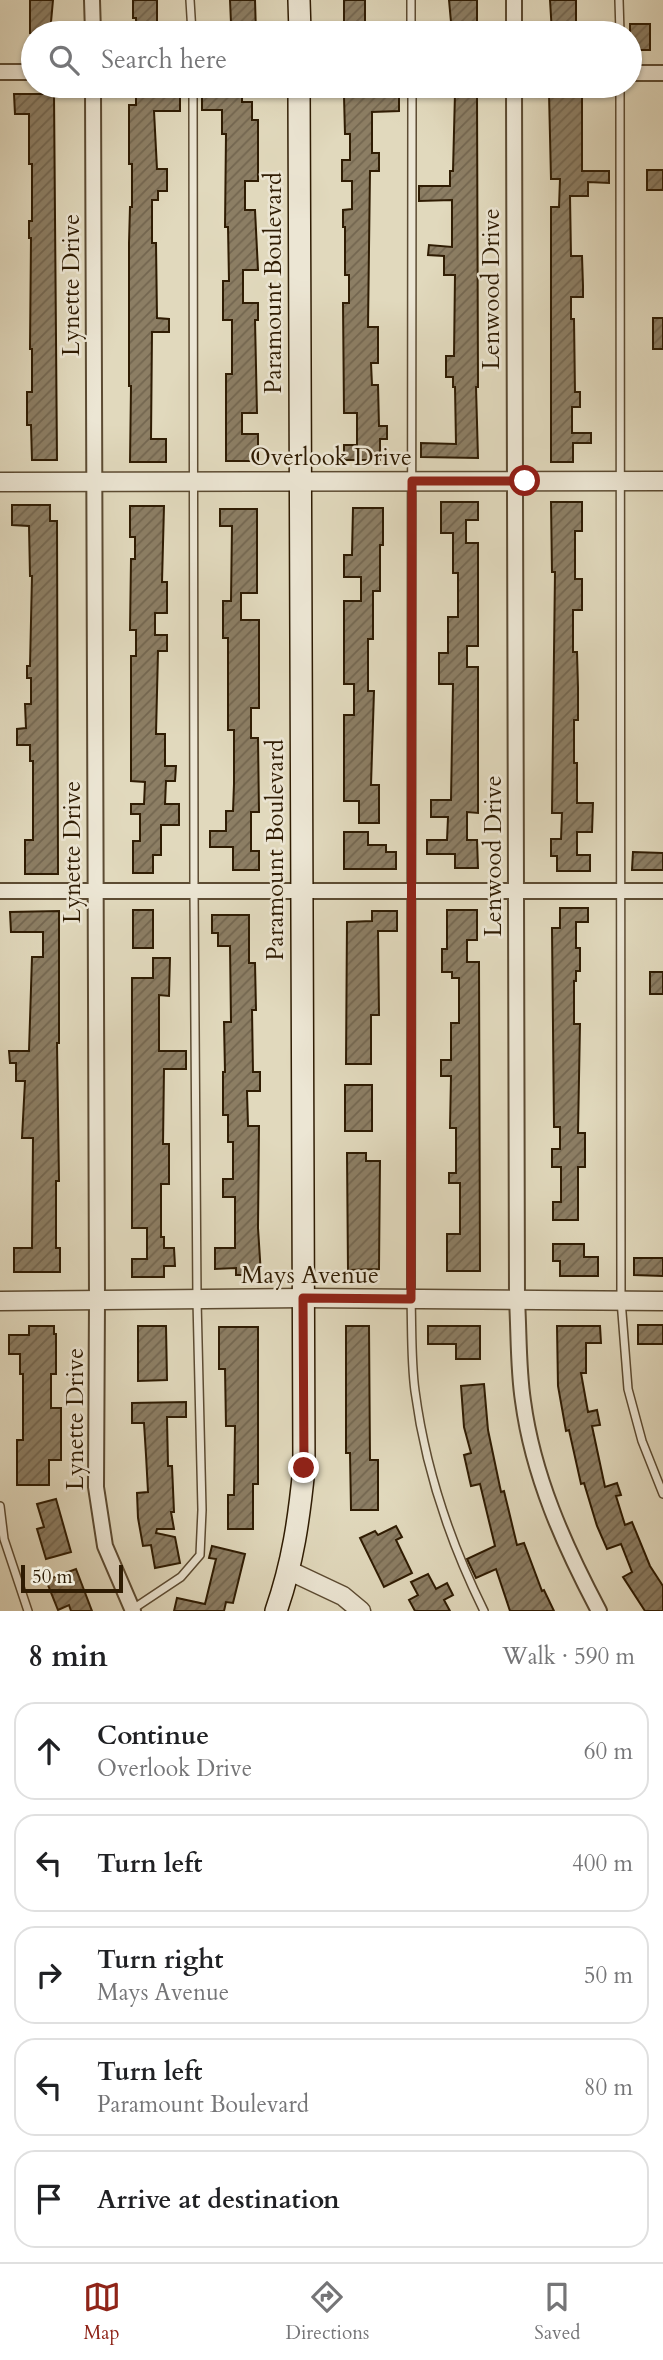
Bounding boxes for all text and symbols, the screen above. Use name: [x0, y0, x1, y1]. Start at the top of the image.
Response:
search box: [21, 21, 642, 98]
icon: search: [45, 41, 83, 79]
text: Search here: [101, 42, 227, 77]
street label: Paramount Boulevard: [257, 172, 290, 394]
street label: Lenwood Drive: [475, 208, 508, 370]
street label: Lynette Drive: [55, 214, 88, 356]
street label: Overlook Drive: [250, 441, 412, 474]
route start: [509, 465, 540, 496]
street label: Paramount Boulevard: [259, 739, 292, 961]
street label: Lenwood Drive: [477, 775, 510, 937]
street label: Lynette Drive: [56, 781, 89, 923]
street label: Mays Avenue: [241, 1259, 379, 1292]
street label: Lynette Drive: [59, 1348, 92, 1490]
route end: [288, 1452, 319, 1483]
scale bar: [21, 1562, 122, 1594]
text: 50 m: [32, 1564, 73, 1590]
text: 8 min: [28, 1636, 108, 1677]
text: Walk · 590 m: [502, 1641, 635, 1672]
text: Continue: [97, 1718, 209, 1753]
icon: ahead: [30, 1732, 68, 1770]
text: 60 m: [584, 1736, 633, 1767]
text: Overlook Drive: [97, 1753, 252, 1784]
icon: left: [30, 1844, 68, 1882]
text: Turn left: [97, 1846, 202, 1881]
text: 400 m: [572, 1848, 633, 1879]
text: Turn right: [97, 1942, 224, 1977]
icon: right: [30, 1956, 68, 1994]
text: 50 m: [584, 1960, 633, 1991]
text: Mays Avenue: [97, 1977, 229, 2008]
text: Turn left: [97, 2054, 202, 2089]
icon: left: [30, 2068, 68, 2106]
text: 80 m: [584, 2072, 633, 2103]
text: Paramount Boulevard: [97, 2089, 309, 2120]
icon: arrive: [30, 2180, 68, 2218]
text: Arrive at destination: [97, 2182, 340, 2217]
tab: Map: [83, 2278, 121, 2346]
tab: Directions: [286, 2278, 369, 2346]
tab: Saved: [534, 2278, 580, 2346]

